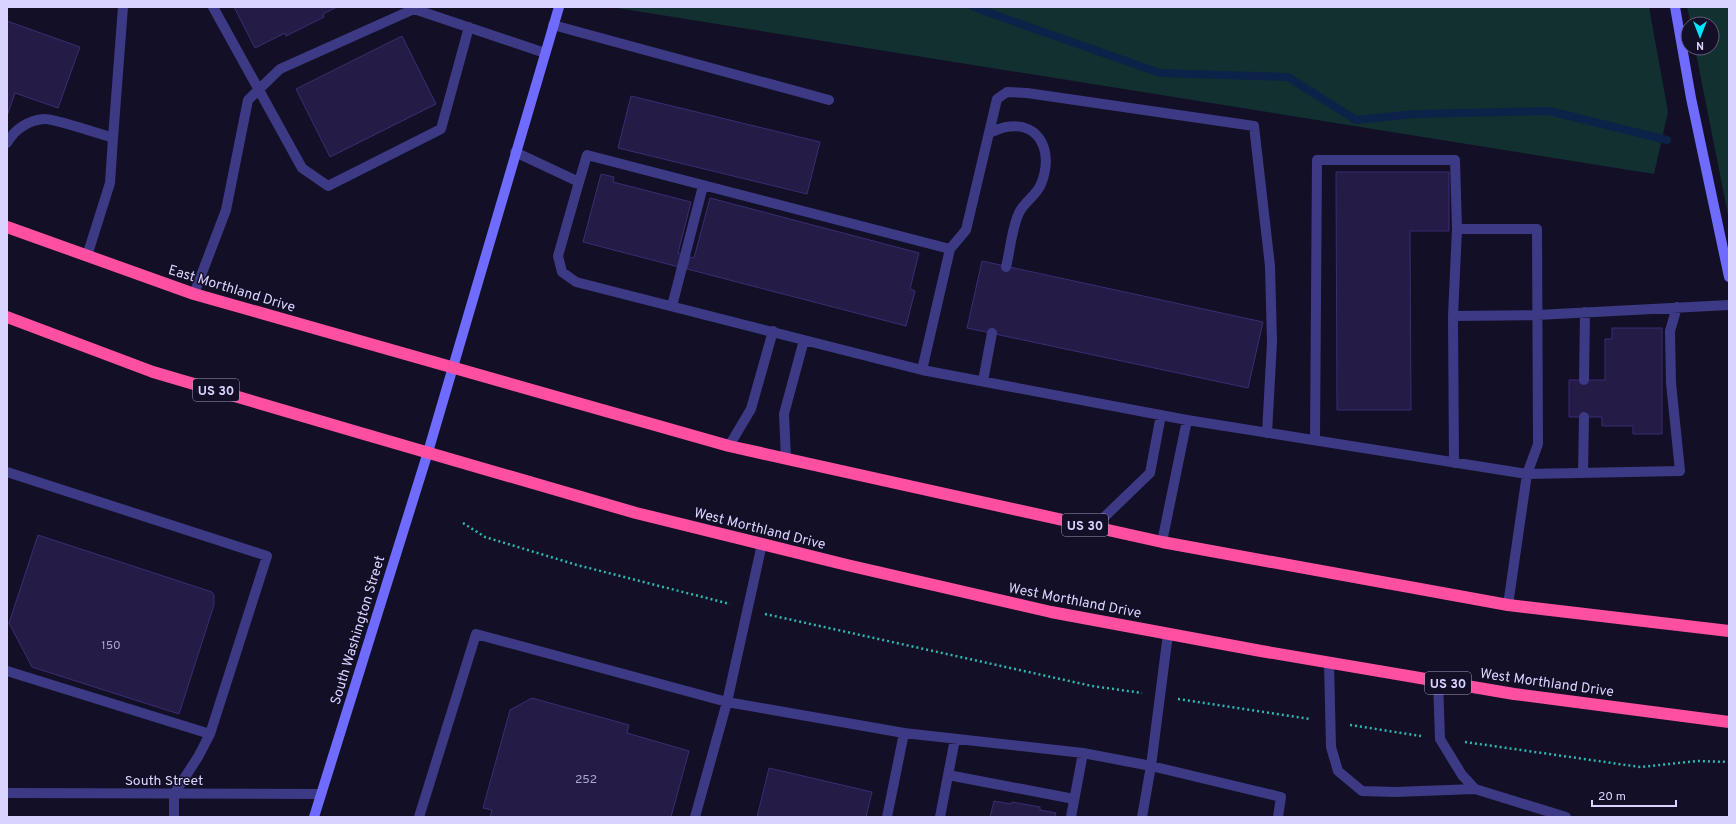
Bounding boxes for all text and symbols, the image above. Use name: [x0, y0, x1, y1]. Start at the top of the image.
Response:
north arrow: [1680, 16, 1720, 56]
text: N: [1696, 38, 1704, 52]
street label: East Morthland Drive: [166, 262, 297, 317]
road number: US 30: [193, 379, 239, 401]
street label: West Morthland Drive: [692, 505, 827, 554]
road number: US 30: [1062, 514, 1108, 536]
street label: South Washington Street: [328, 554, 389, 707]
street label: West Morthland Drive: [1007, 580, 1143, 623]
house number: 150: [101, 638, 121, 654]
street label: West Morthland Drive: [1479, 666, 1615, 701]
road number: US 30: [1425, 672, 1471, 694]
house number: 252: [575, 772, 597, 788]
street label: South Street: [125, 773, 203, 790]
scale bar: [1592, 782, 1676, 808]
text: 20 m: [1598, 789, 1626, 805]

